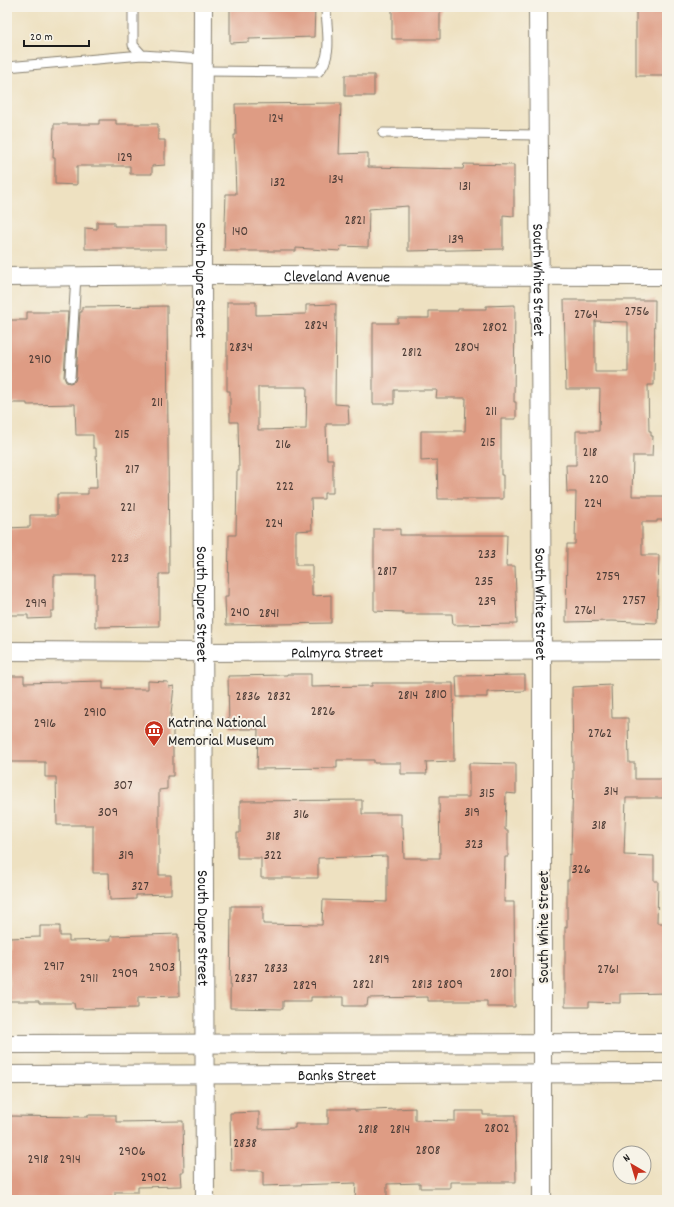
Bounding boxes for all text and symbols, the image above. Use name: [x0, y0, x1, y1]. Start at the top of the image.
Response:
scale bar: [24, 22, 89, 48]
text: 20 m: [30, 29, 53, 46]
house number: 124: [269, 109, 284, 129]
house number: 129: [117, 148, 133, 168]
house number: 134: [328, 170, 344, 190]
house number: 132: [270, 173, 286, 193]
house number: 131: [459, 177, 471, 197]
house number: 2821: [345, 211, 365, 231]
street label: South Dupre Street: [188, 222, 211, 338]
house number: 140: [232, 222, 248, 242]
street label: South White Street: [525, 223, 549, 337]
house number: 139: [448, 230, 464, 250]
street label: Cleveland Avenue: [284, 266, 390, 289]
house number: 2756: [625, 302, 650, 322]
house number: 2764: [574, 305, 598, 325]
house number: 2824: [304, 316, 328, 336]
house number: 2802: [482, 318, 508, 338]
house number: 2834: [229, 338, 253, 358]
house number: 2804: [454, 338, 480, 358]
house number: 2812: [402, 343, 422, 363]
house number: 2910: [28, 350, 52, 370]
house number: 211: [151, 393, 163, 413]
house number: 211: [485, 402, 497, 422]
house number: 215: [114, 425, 130, 445]
house number: 215: [480, 433, 496, 453]
house number: 216: [275, 435, 291, 455]
house number: 218: [583, 443, 598, 463]
house number: 217: [125, 460, 139, 480]
house number: 220: [589, 470, 609, 490]
house number: 222: [276, 477, 294, 497]
house number: 224: [584, 494, 602, 514]
house number: 221: [120, 498, 136, 518]
house number: 224: [265, 514, 283, 534]
house number: 233: [478, 545, 496, 565]
street label: South Dupre Street: [189, 546, 212, 662]
street label: South White Street: [527, 547, 551, 661]
house number: 223: [111, 549, 129, 569]
house number: 2817: [377, 562, 397, 582]
house number: 2759: [596, 567, 620, 587]
house number: 235: [475, 572, 493, 592]
house number: 2757: [622, 591, 646, 611]
house number: 239: [478, 592, 496, 612]
house number: 2919: [25, 594, 47, 614]
house number: 2761: [574, 601, 596, 621]
house number: 240: [230, 603, 250, 623]
house number: 2841: [259, 604, 279, 624]
street label: Palmyra Street: [291, 642, 383, 666]
house number: 2810: [425, 685, 447, 705]
house number: 2814: [398, 686, 418, 706]
house number: 2836: [236, 687, 261, 707]
house number: 2832: [267, 687, 291, 707]
house number: 2826: [311, 702, 335, 722]
house number: 2910: [83, 703, 107, 723]
place label: Katrina National Memorial Museum: [168, 712, 274, 753]
house number: 2916: [34, 714, 56, 734]
museum icon: Katrina National Memorial Museum: [143, 719, 165, 747]
house number: 2762: [588, 724, 612, 744]
house number: 307: [113, 776, 133, 796]
house number: 314: [603, 782, 619, 802]
house number: 315: [479, 784, 495, 804]
house number: 309: [98, 803, 118, 823]
house number: 319: [464, 803, 480, 823]
house number: 316: [293, 805, 309, 825]
house number: 318: [592, 816, 607, 836]
house number: 318: [266, 827, 281, 847]
house number: 323: [465, 835, 483, 855]
house number: 319: [118, 846, 134, 866]
house number: 322: [264, 846, 282, 866]
house number: 326: [571, 860, 591, 880]
street label: South Dupre Street: [190, 870, 213, 986]
street label: South White Street: [533, 870, 556, 983]
house number: 327: [131, 877, 149, 897]
house number: 2819: [368, 950, 390, 970]
house number: 2917: [44, 957, 64, 977]
house number: 2903: [149, 958, 175, 978]
house number: 2833: [264, 959, 288, 979]
house number: 2761: [597, 960, 619, 980]
house number: 2909: [112, 964, 138, 984]
house number: 2801: [490, 964, 512, 984]
house number: 2911: [80, 969, 98, 989]
house number: 2837: [234, 969, 258, 989]
house number: 2821: [353, 975, 373, 995]
house number: 2813: [411, 975, 433, 995]
house number: 2809: [437, 975, 463, 995]
house number: 2829: [293, 976, 317, 996]
street label: Banks Street: [298, 1065, 376, 1088]
house number: 2802: [484, 1119, 510, 1139]
house number: 2818: [358, 1120, 379, 1140]
house number: 2814: [390, 1120, 410, 1140]
house number: 2838: [233, 1134, 257, 1154]
house number: 2808: [416, 1141, 441, 1161]
house number: 2906: [118, 1142, 146, 1162]
north arrow: [612, 1145, 652, 1185]
house number: 2918: [27, 1150, 49, 1170]
house number: 2914: [59, 1150, 81, 1170]
text: N: [620, 1150, 635, 1167]
house number: 2902: [141, 1168, 167, 1188]

